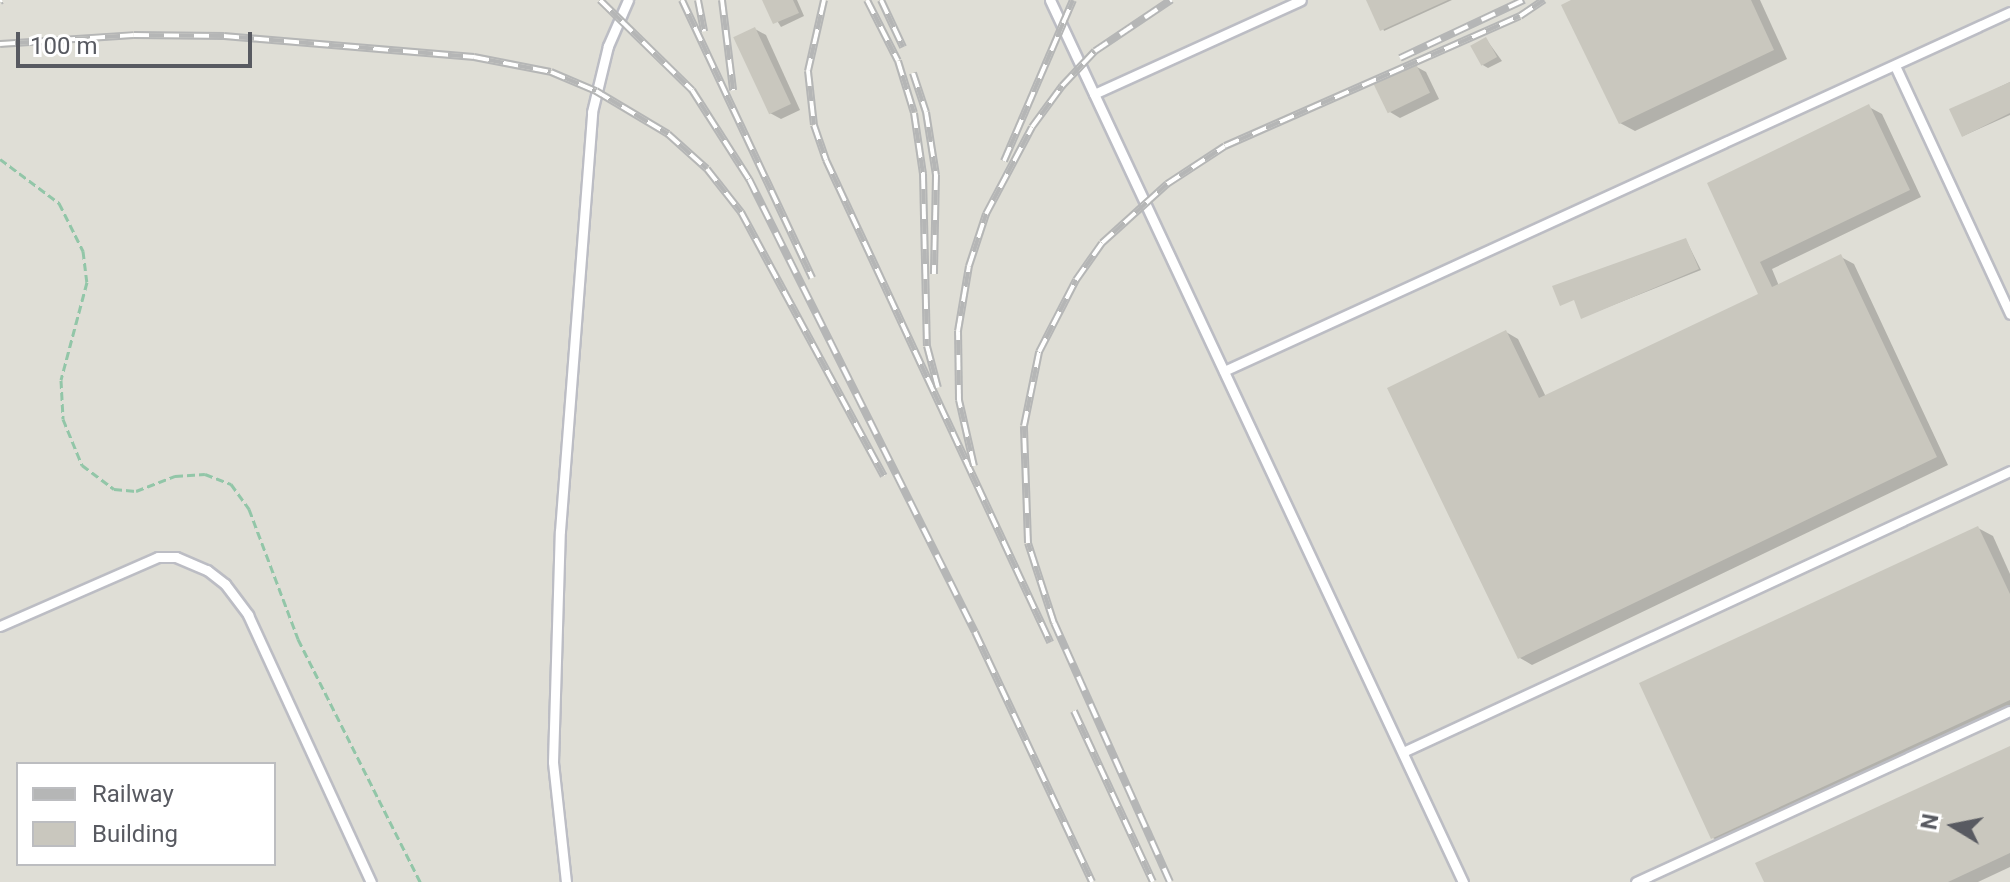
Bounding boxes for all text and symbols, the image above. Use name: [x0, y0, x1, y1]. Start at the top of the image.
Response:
scale bar: [20, 16, 256, 66]
text: 100 m: [30, 32, 97, 60]
legend: [16, 762, 276, 866]
text: Railway: [92, 780, 174, 808]
north arrow: [1914, 786, 1994, 866]
text: N: [1916, 812, 1944, 832]
text: Building: [92, 820, 178, 848]

